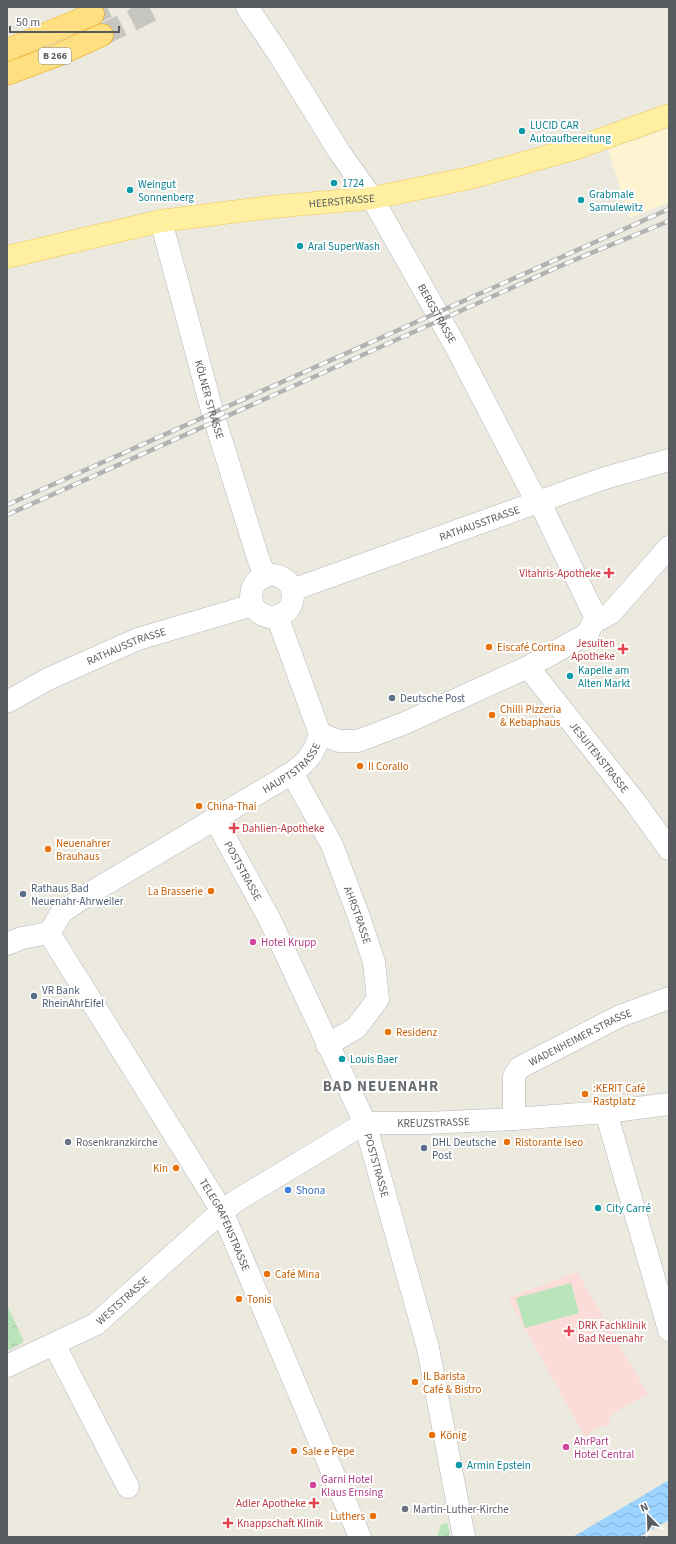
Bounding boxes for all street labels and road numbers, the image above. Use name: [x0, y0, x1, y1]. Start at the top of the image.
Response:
road number: B 266: [39, 48, 71, 64]
street label: HEERSTRASSE: [308, 190, 375, 211]
street label: BERGSTRASSE: [414, 281, 460, 346]
street label: KÖLNER STRASSE: [191, 358, 228, 441]
street label: RATHAUSSTRASSE: [437, 502, 522, 544]
street label: RATHAUSSTRASSE: [84, 624, 168, 668]
street label: JESUITENSTRASSE: [567, 718, 632, 796]
street label: HAUPTSTRASSE: [259, 740, 324, 797]
street label: POSTSTRASSE: [221, 838, 266, 903]
street label: AHRSTRASSE: [341, 884, 375, 946]
street label: WADENHEIMER STRASSE: [526, 1005, 634, 1069]
street label: KREUZSTRASSE: [397, 1114, 470, 1131]
street label: POSTSTRASSE: [361, 1132, 393, 1199]
street label: TELEGRAFENSTRASSE: [196, 1175, 254, 1273]
street label: WESTSTRASSE: [93, 1272, 152, 1328]

